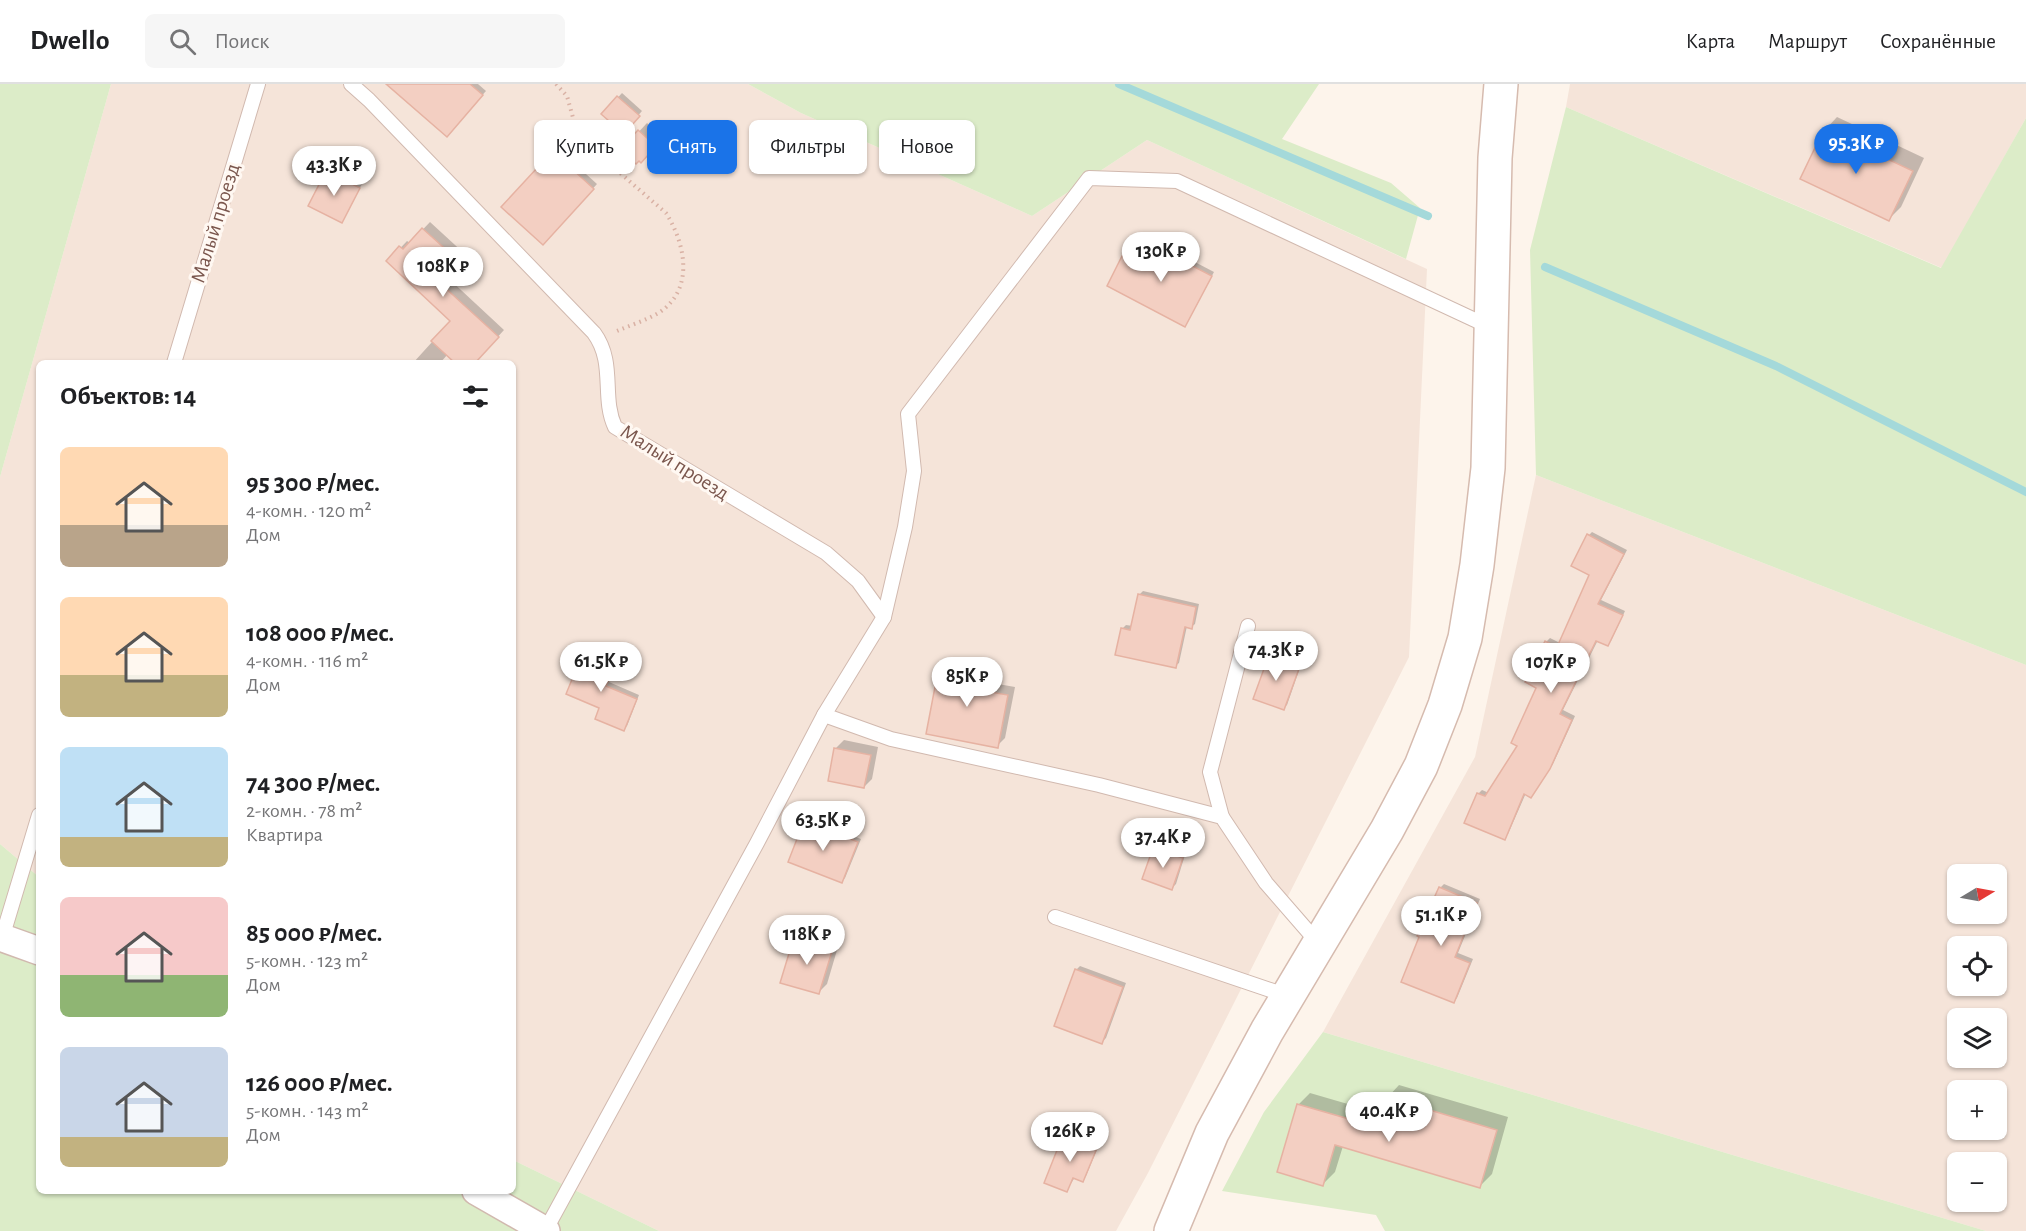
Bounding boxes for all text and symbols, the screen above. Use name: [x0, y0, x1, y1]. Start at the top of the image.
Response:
search box: [145, 14, 565, 68]
icon: search: [166, 25, 199, 58]
text: Dwello: [30, 27, 109, 55]
text: Поиск: [214, 30, 269, 52]
text: Карта: [1686, 31, 1735, 52]
text: Маршрут: [1768, 31, 1847, 52]
text: Сохранённые: [1880, 31, 1996, 52]
chip: Купить: [534, 120, 635, 174]
chip: Снять: [647, 120, 737, 174]
chip: Фильтры: [749, 120, 867, 174]
chip: Новое: [879, 120, 975, 174]
pin: 95.3K ₽: [1801, 124, 1911, 175]
text: 95.3K ₽: [1828, 133, 1884, 153]
pin: 43.3K ₽: [279, 146, 389, 197]
text: 43.3K ₽: [306, 155, 362, 175]
street label: Малый проезд: [187, 161, 244, 285]
pin: 130K ₽: [1112, 232, 1210, 283]
text: 130K ₽: [1136, 241, 1186, 261]
pin: 108K ₽: [394, 247, 492, 298]
text: 108K ₽: [417, 256, 469, 276]
icon: filters: [459, 380, 492, 413]
text: Объектов: 14: [60, 383, 196, 409]
street label: Малый проезд: [617, 421, 733, 504]
text: 95 300 ₽/мес.: [246, 470, 380, 496]
icon: home: [108, 471, 180, 543]
text: 4-комн. · 120 m²: [246, 501, 372, 521]
text: Дом: [246, 525, 281, 545]
text: 108 000 ₽/мес.: [246, 620, 394, 646]
icon: home: [108, 621, 180, 693]
pin: 74.3K ₽: [1221, 631, 1331, 682]
text: 74.3K ₽: [1248, 640, 1304, 660]
pin: 61.5K ₽: [546, 642, 656, 693]
pin: 107K ₽: [1502, 643, 1600, 694]
text: 4-комн. · 116 m²: [246, 651, 368, 671]
text: 61.5K ₽: [574, 651, 628, 671]
text: 107K ₽: [1526, 652, 1576, 672]
pin: 85K ₽: [925, 657, 1009, 708]
text: 85K ₽: [946, 666, 988, 686]
text: Дом: [246, 675, 281, 695]
text: 74 300 ₽/мес.: [246, 770, 381, 796]
icon: home: [108, 771, 180, 843]
text: 2-комн. · 78 m²: [246, 801, 362, 821]
pin: 63.5K ₽: [768, 801, 878, 852]
text: 63.5K ₽: [795, 810, 851, 830]
pin: 37.4K ₽: [1108, 818, 1218, 869]
text: Квартира: [246, 825, 323, 845]
text: 37.4K ₽: [1135, 827, 1191, 847]
north arrow: [1947, 864, 2007, 924]
map controls: [1947, 864, 2007, 1212]
pin: 51.1K ₽: [1386, 896, 1496, 947]
text: 51.1K ₽: [1415, 905, 1467, 925]
pin: 118K ₽: [758, 915, 856, 966]
text: 85 000 ₽/мес.: [246, 920, 383, 946]
icon: home: [108, 921, 180, 993]
text: 118K ₽: [783, 924, 831, 944]
button: locate: [1947, 936, 2007, 996]
text: 5-комн. · 123 m²: [246, 951, 368, 971]
text: Дом: [246, 975, 281, 995]
button: layers: [1947, 1008, 2007, 1068]
text: 126 000 ₽/мес.: [246, 1070, 393, 1096]
icon: home: [108, 1071, 180, 1143]
button: +: [1947, 1080, 2007, 1140]
pin: 40.4K ₽: [1334, 1092, 1444, 1143]
text: 5-комн. · 143 m²: [246, 1101, 368, 1121]
text: 40.4K ₽: [1359, 1101, 1419, 1121]
pin: 126K ₽: [1021, 1112, 1119, 1163]
text: 126K ₽: [1045, 1121, 1095, 1141]
text: Дом: [246, 1125, 281, 1145]
button: −: [1947, 1152, 2007, 1212]

